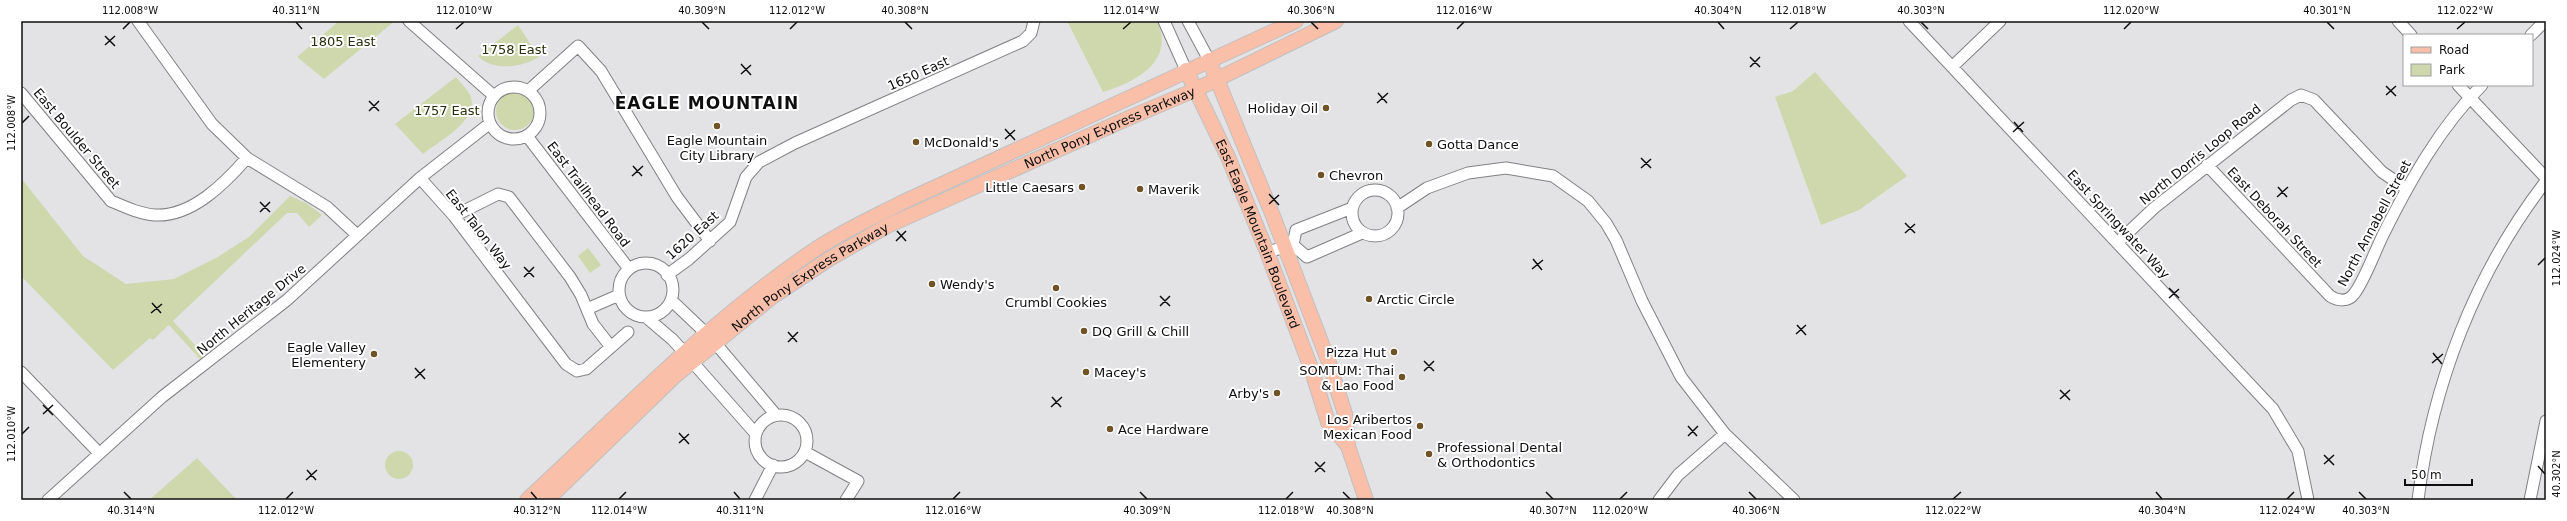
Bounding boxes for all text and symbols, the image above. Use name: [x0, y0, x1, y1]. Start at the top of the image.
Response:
text: 112.008°W: [102, 5, 158, 16]
text: 40.311°N: [272, 5, 320, 16]
text: 112.010°W: [436, 5, 492, 16]
text: 40.309°N: [678, 5, 726, 16]
text: 112.012°W: [769, 5, 825, 16]
text: 40.308°N: [881, 5, 929, 16]
text: 112.014°W: [1103, 5, 1159, 16]
text: 40.306°N: [1287, 5, 1335, 16]
text: 112.016°W: [1436, 5, 1492, 16]
text: 40.304°N: [1694, 5, 1742, 16]
text: 112.018°W: [1770, 5, 1826, 16]
text: 40.303°N: [1897, 5, 1945, 16]
text: 112.020°W: [2103, 5, 2159, 16]
text: 40.301°N: [2303, 5, 2351, 16]
text: 112.022°W: [2437, 5, 2493, 16]
park label: 1805 East: [310, 34, 376, 49]
legend: [2403, 34, 2533, 86]
park label: 1758 East: [481, 42, 547, 57]
text: Road: [2439, 43, 2469, 57]
street label: 1650 East: [885, 53, 951, 94]
text: Park: [2439, 63, 2465, 77]
street label: North Pony Express Parkway: [1022, 84, 1198, 172]
street label: East Boulder Street: [30, 85, 123, 191]
district label: EAGLE MOUNTAIN: [615, 93, 799, 113]
text: 112.008°W: [6, 95, 17, 151]
place label: Holiday Oil: [1248, 101, 1318, 116]
street label: North Dorris Loop Road: [2137, 101, 2264, 208]
park label: 1757 East: [414, 103, 480, 118]
marker: Holiday Oil: [1321, 103, 1331, 113]
marker: Eagle Mountain City Library: [712, 121, 722, 131]
place label: Eagle Mountain City Library: [667, 133, 767, 163]
place label: McDonald's: [924, 135, 999, 150]
marker: McDonald's: [911, 137, 921, 147]
street label: East Eagle Mountain Boulevard: [1212, 137, 1302, 331]
place label: Gotta Dance: [1437, 137, 1519, 152]
street label: East Trailhead Road: [544, 139, 633, 250]
marker: Gotta Dance: [1424, 139, 1434, 149]
street label: North Annabell Street: [2335, 157, 2414, 289]
street label: East Deborah Street: [2224, 164, 2325, 271]
street label: East Springwater Way: [2064, 167, 2173, 282]
place label: Chevron: [1329, 168, 1383, 183]
marker: Chevron: [1316, 170, 1326, 180]
place label: Little Caesars: [985, 180, 1074, 195]
marker: Little Caesars: [1077, 182, 1087, 192]
place label: Maverik: [1148, 182, 1200, 197]
marker: Maverik: [1135, 184, 1145, 194]
street label: East Talon Way: [443, 186, 515, 273]
street label: 1620 East: [663, 208, 722, 263]
street label: North Pony Express Parkway: [729, 220, 891, 335]
text: 112.024°W: [2551, 230, 2562, 286]
street label: North Heritage Drive: [194, 261, 309, 358]
place label: Wendy's: [940, 277, 995, 292]
marker: Wendy's: [927, 279, 937, 289]
marker: Crumbl Cookies: [1051, 283, 1061, 293]
place label: Arctic Circle: [1377, 292, 1455, 307]
marker: Arctic Circle: [1364, 294, 1374, 304]
place label: Crumbl Cookies: [1005, 295, 1107, 310]
place label: DQ Grill & Chill: [1092, 324, 1189, 339]
marker: DQ Grill & Chill: [1079, 326, 1089, 336]
place label: Eagle Valley Elementery: [287, 340, 366, 370]
place label: Pizza Hut: [1326, 345, 1386, 360]
marker: Pizza Hut: [1389, 347, 1399, 357]
marker: Eagle Valley Elementery: [369, 349, 379, 359]
place label: SOMTUM: Thai & Lao Food: [1299, 363, 1394, 393]
place label: Macey's: [1094, 365, 1147, 380]
marker: Macey's: [1081, 367, 1091, 377]
marker: SOMTUM: Thai & Lao Food: [1397, 372, 1407, 382]
place label: Arby's: [1228, 386, 1269, 401]
marker: Arby's: [1272, 388, 1282, 398]
text: 112.010°W: [6, 406, 17, 462]
place label: Los Aribertos Mexican Food: [1323, 412, 1412, 442]
marker: Los Aribertos Mexican Food: [1415, 421, 1425, 431]
place label: Ace Hardware: [1118, 422, 1209, 437]
marker: Ace Hardware: [1105, 424, 1115, 434]
place label: Professional Dental & Orthodontics: [1437, 440, 1562, 470]
marker: Professional Dental & Orthodontics: [1424, 449, 1434, 459]
text: 40.302°N: [2551, 450, 2562, 498]
scale bar: [2405, 461, 2472, 487]
text: 50 m: [2411, 468, 2442, 482]
text: 40.314°N: [107, 505, 155, 516]
text: 112.012°W: [258, 505, 314, 516]
text: 40.312°N: [513, 505, 561, 516]
text: 112.014°W: [591, 505, 647, 516]
text: 40.311°N: [716, 505, 764, 516]
text: 112.016°W: [925, 505, 981, 516]
text: 40.309°N: [1123, 505, 1171, 516]
text: 112.018°W: [1258, 505, 1314, 516]
text: 40.308°N: [1326, 505, 1374, 516]
text: 40.307°N: [1529, 505, 1577, 516]
text: 112.020°W: [1592, 505, 1648, 516]
text: 40.306°N: [1732, 505, 1780, 516]
text: 112.022°W: [1925, 505, 1981, 516]
text: 40.304°N: [2138, 505, 2186, 516]
text: 112.024°W: [2259, 505, 2315, 516]
text: 40.303°N: [2342, 505, 2390, 516]

